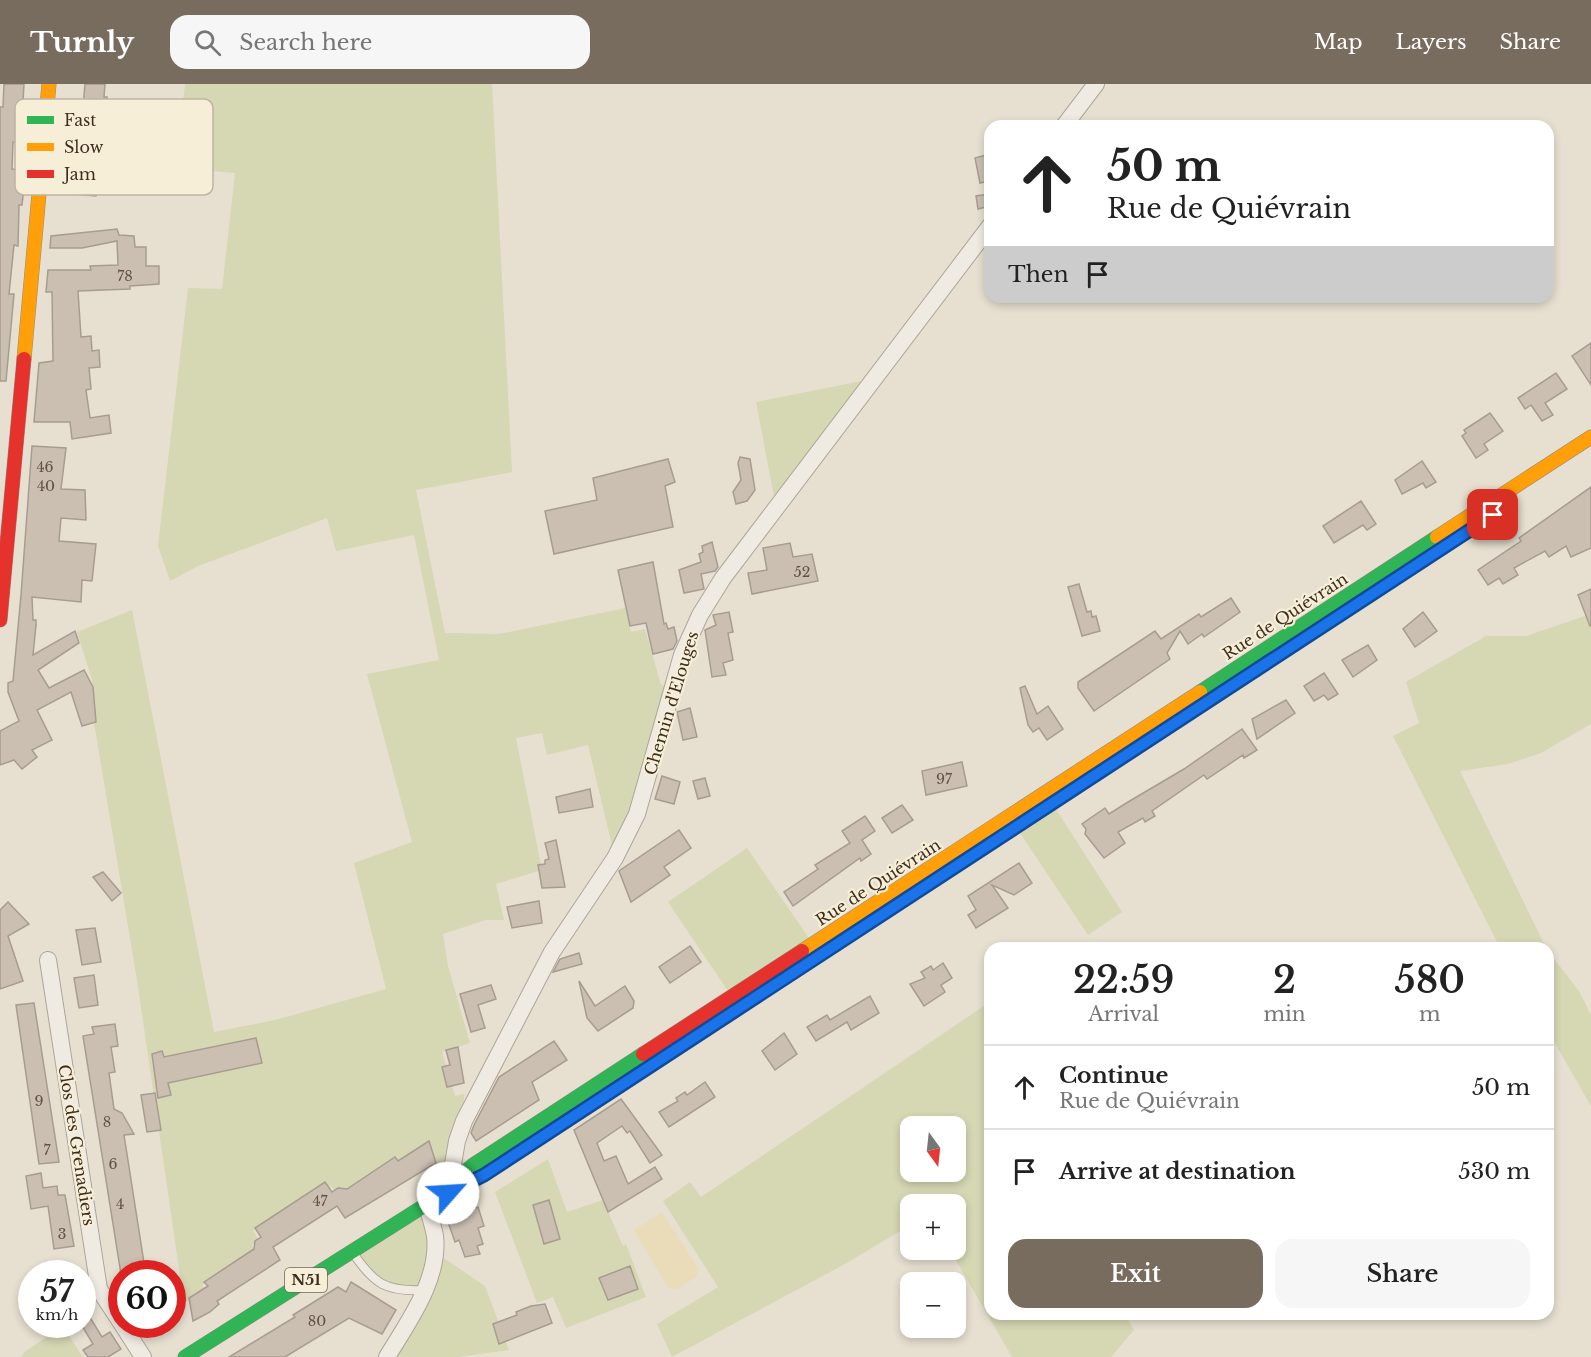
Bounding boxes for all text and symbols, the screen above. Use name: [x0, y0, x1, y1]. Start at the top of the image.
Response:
search box: [170, 15, 590, 69]
text: Turnly: [30, 25, 134, 60]
icon: search: [191, 26, 224, 59]
text: Search here: [239, 29, 372, 56]
text: Map: [1314, 29, 1363, 55]
text: Layers: [1396, 29, 1467, 55]
text: Share: [1500, 29, 1561, 55]
legend: [15, 99, 213, 195]
text: Fast: [64, 110, 96, 130]
text: Slow: [64, 137, 104, 157]
text: 50 m: [1107, 140, 1221, 192]
icon: ahead: [1008, 144, 1086, 222]
text: Jam: [62, 164, 96, 184]
text: Rue de Quiévrain: [1107, 192, 1351, 225]
icon: arrive: [1081, 258, 1114, 291]
text: Then: [1008, 261, 1069, 288]
house number: 78: [117, 267, 133, 285]
house number: 46: [36, 458, 54, 476]
house number: 40: [37, 477, 55, 495]
pin: [1467, 489, 1518, 540]
icon: arrive: [1476, 498, 1509, 531]
house number: 52: [794, 563, 810, 581]
street label: Rue de Quiévrain: [1219, 568, 1351, 664]
street label: Chemin d'Elouges: [640, 629, 702, 777]
house number: 97: [936, 770, 953, 788]
street label: Rue de Quiévrain: [812, 834, 944, 930]
text: 22:59: [1073, 958, 1174, 1003]
text: 2: [1273, 958, 1296, 1003]
text: 580: [1395, 958, 1465, 1003]
text: Arrival: [1088, 1002, 1159, 1026]
text: min: [1263, 1002, 1306, 1026]
text: m: [1419, 1002, 1440, 1026]
text: Continue: [1059, 1062, 1168, 1089]
street label: Clos des Grenadiers: [54, 1063, 100, 1227]
icon: ahead: [1008, 1071, 1041, 1104]
text: 50 m: [1472, 1074, 1530, 1101]
text: Rue de Quiévrain: [1059, 1089, 1240, 1113]
house number: 9: [34, 1092, 44, 1110]
house number: 8: [103, 1113, 111, 1131]
north arrow: [900, 1116, 966, 1182]
map controls: [900, 1116, 966, 1338]
house number: 7: [43, 1141, 51, 1159]
house number: 6: [108, 1155, 118, 1173]
icon: arrive: [1008, 1155, 1041, 1188]
text: Arrive at destination: [1059, 1158, 1296, 1185]
text: 530 m: [1458, 1158, 1530, 1185]
position arrow: [416, 1161, 480, 1225]
house number: 47: [312, 1192, 329, 1210]
button: +: [900, 1194, 966, 1260]
house number: 4: [116, 1195, 124, 1213]
house number: 3: [58, 1225, 66, 1243]
button: Exit: [1008, 1239, 1263, 1308]
button: Share: [1275, 1239, 1530, 1308]
speed limit sign: 60: [108, 1260, 186, 1338]
road number: N51: [285, 1268, 327, 1292]
button: −: [900, 1272, 966, 1338]
text: 57: [40, 1273, 74, 1310]
text: km/h: [36, 1305, 78, 1324]
house number: 80: [308, 1312, 326, 1330]

